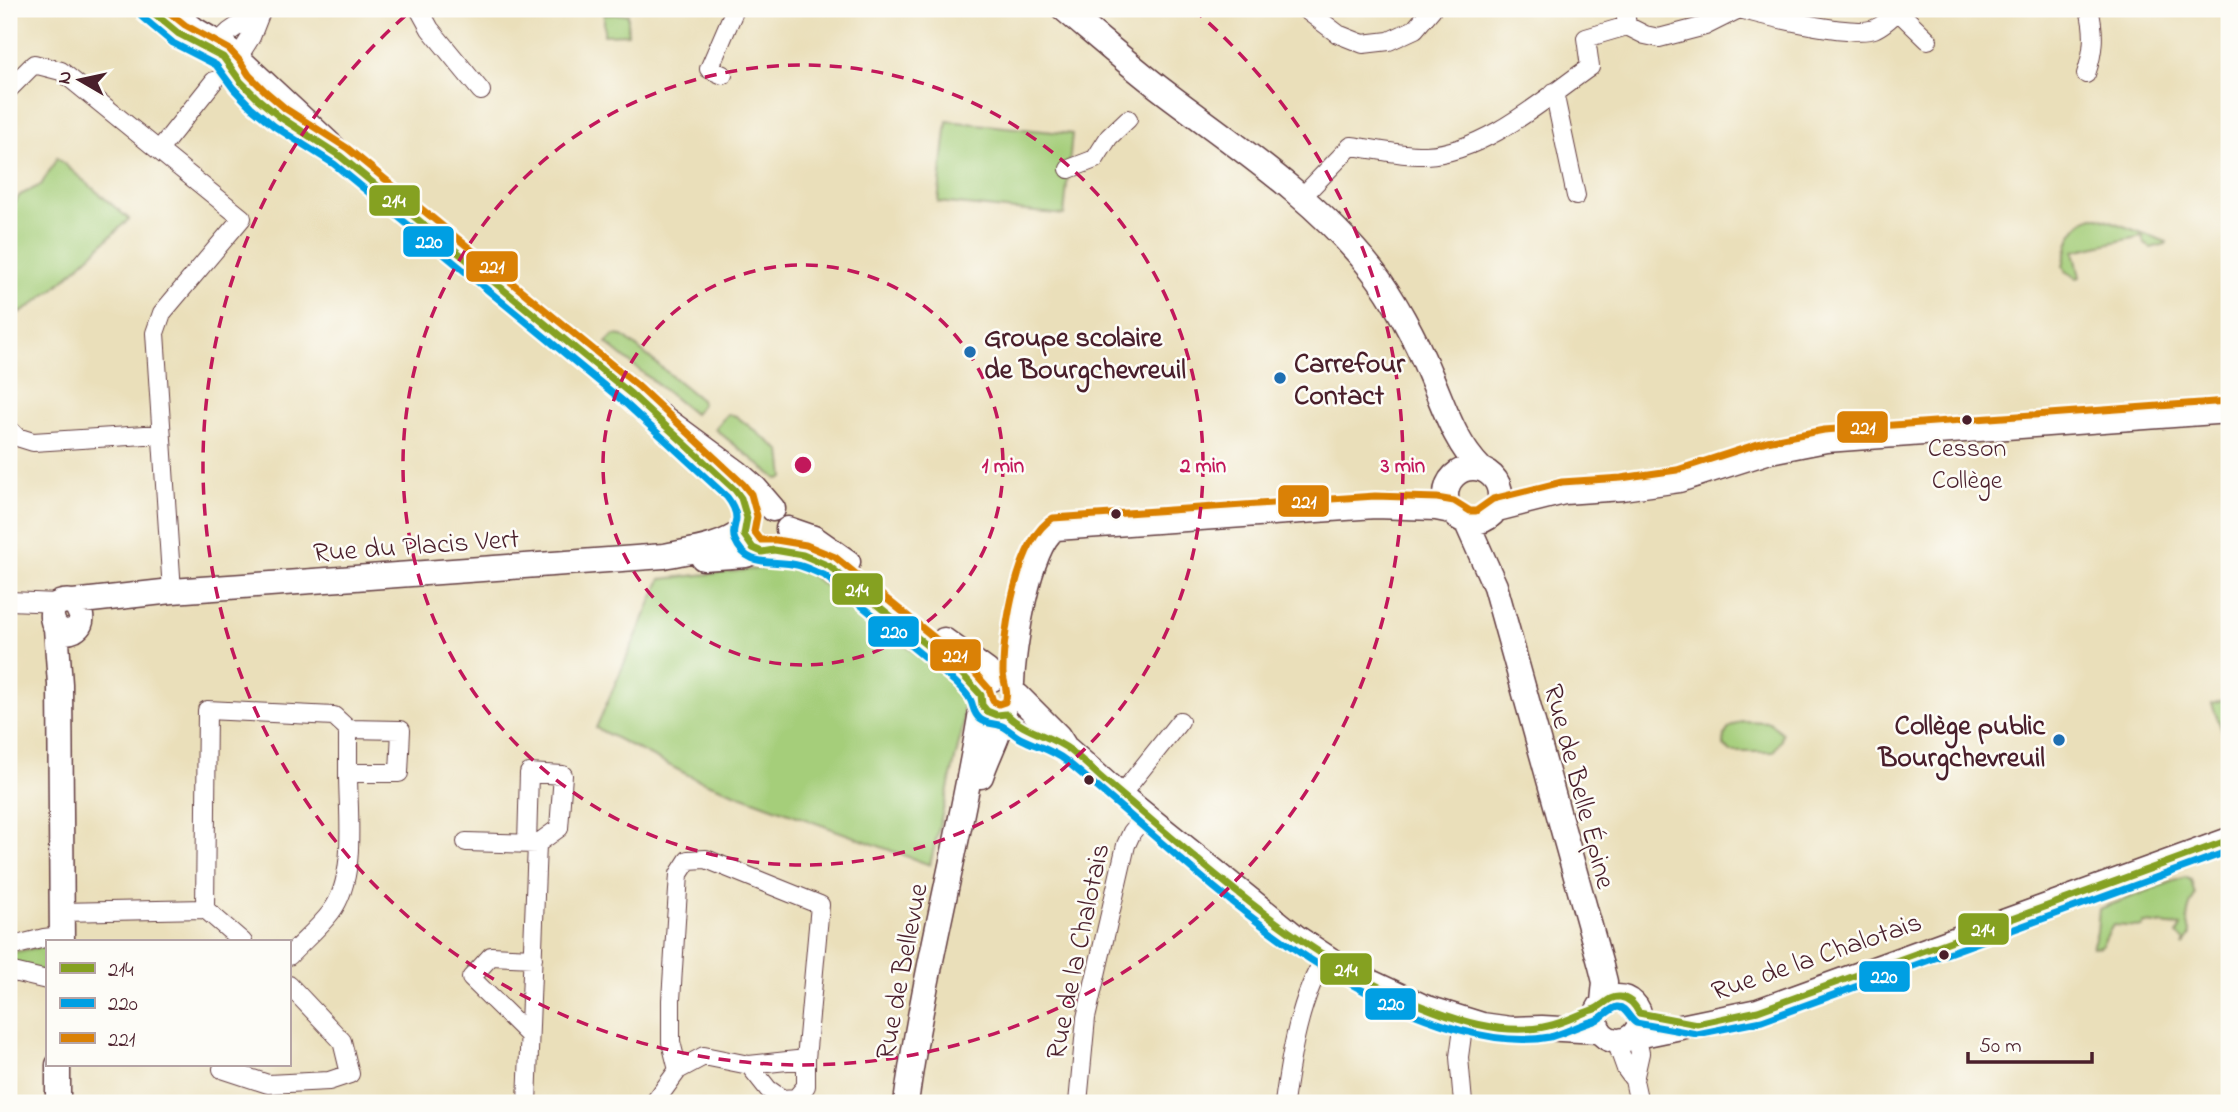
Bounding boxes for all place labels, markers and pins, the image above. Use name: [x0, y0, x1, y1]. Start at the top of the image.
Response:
place label: Groupe scolaire de Bourgchevreuil: [984, 319, 1186, 393]
marker: Groupe scolaire de Bourgchevreuil: [962, 344, 978, 360]
place label: Carrefour Contact: [1294, 345, 1406, 418]
marker: Carrefour Contact: [1272, 370, 1288, 386]
marker: Cesson Collège: [1960, 413, 1974, 427]
place label: Cesson Collège: [1928, 431, 2006, 501]
centre of rings: [791, 453, 815, 477]
unlabelled marker: [1109, 507, 1123, 521]
place label: Collège public Bourgchevreuil: [1876, 707, 2046, 781]
marker: Collège public Bourgchevreuil: [2051, 732, 2067, 748]
unlabelled marker: [1082, 773, 1096, 787]
unlabelled marker: [1937, 948, 1951, 962]

